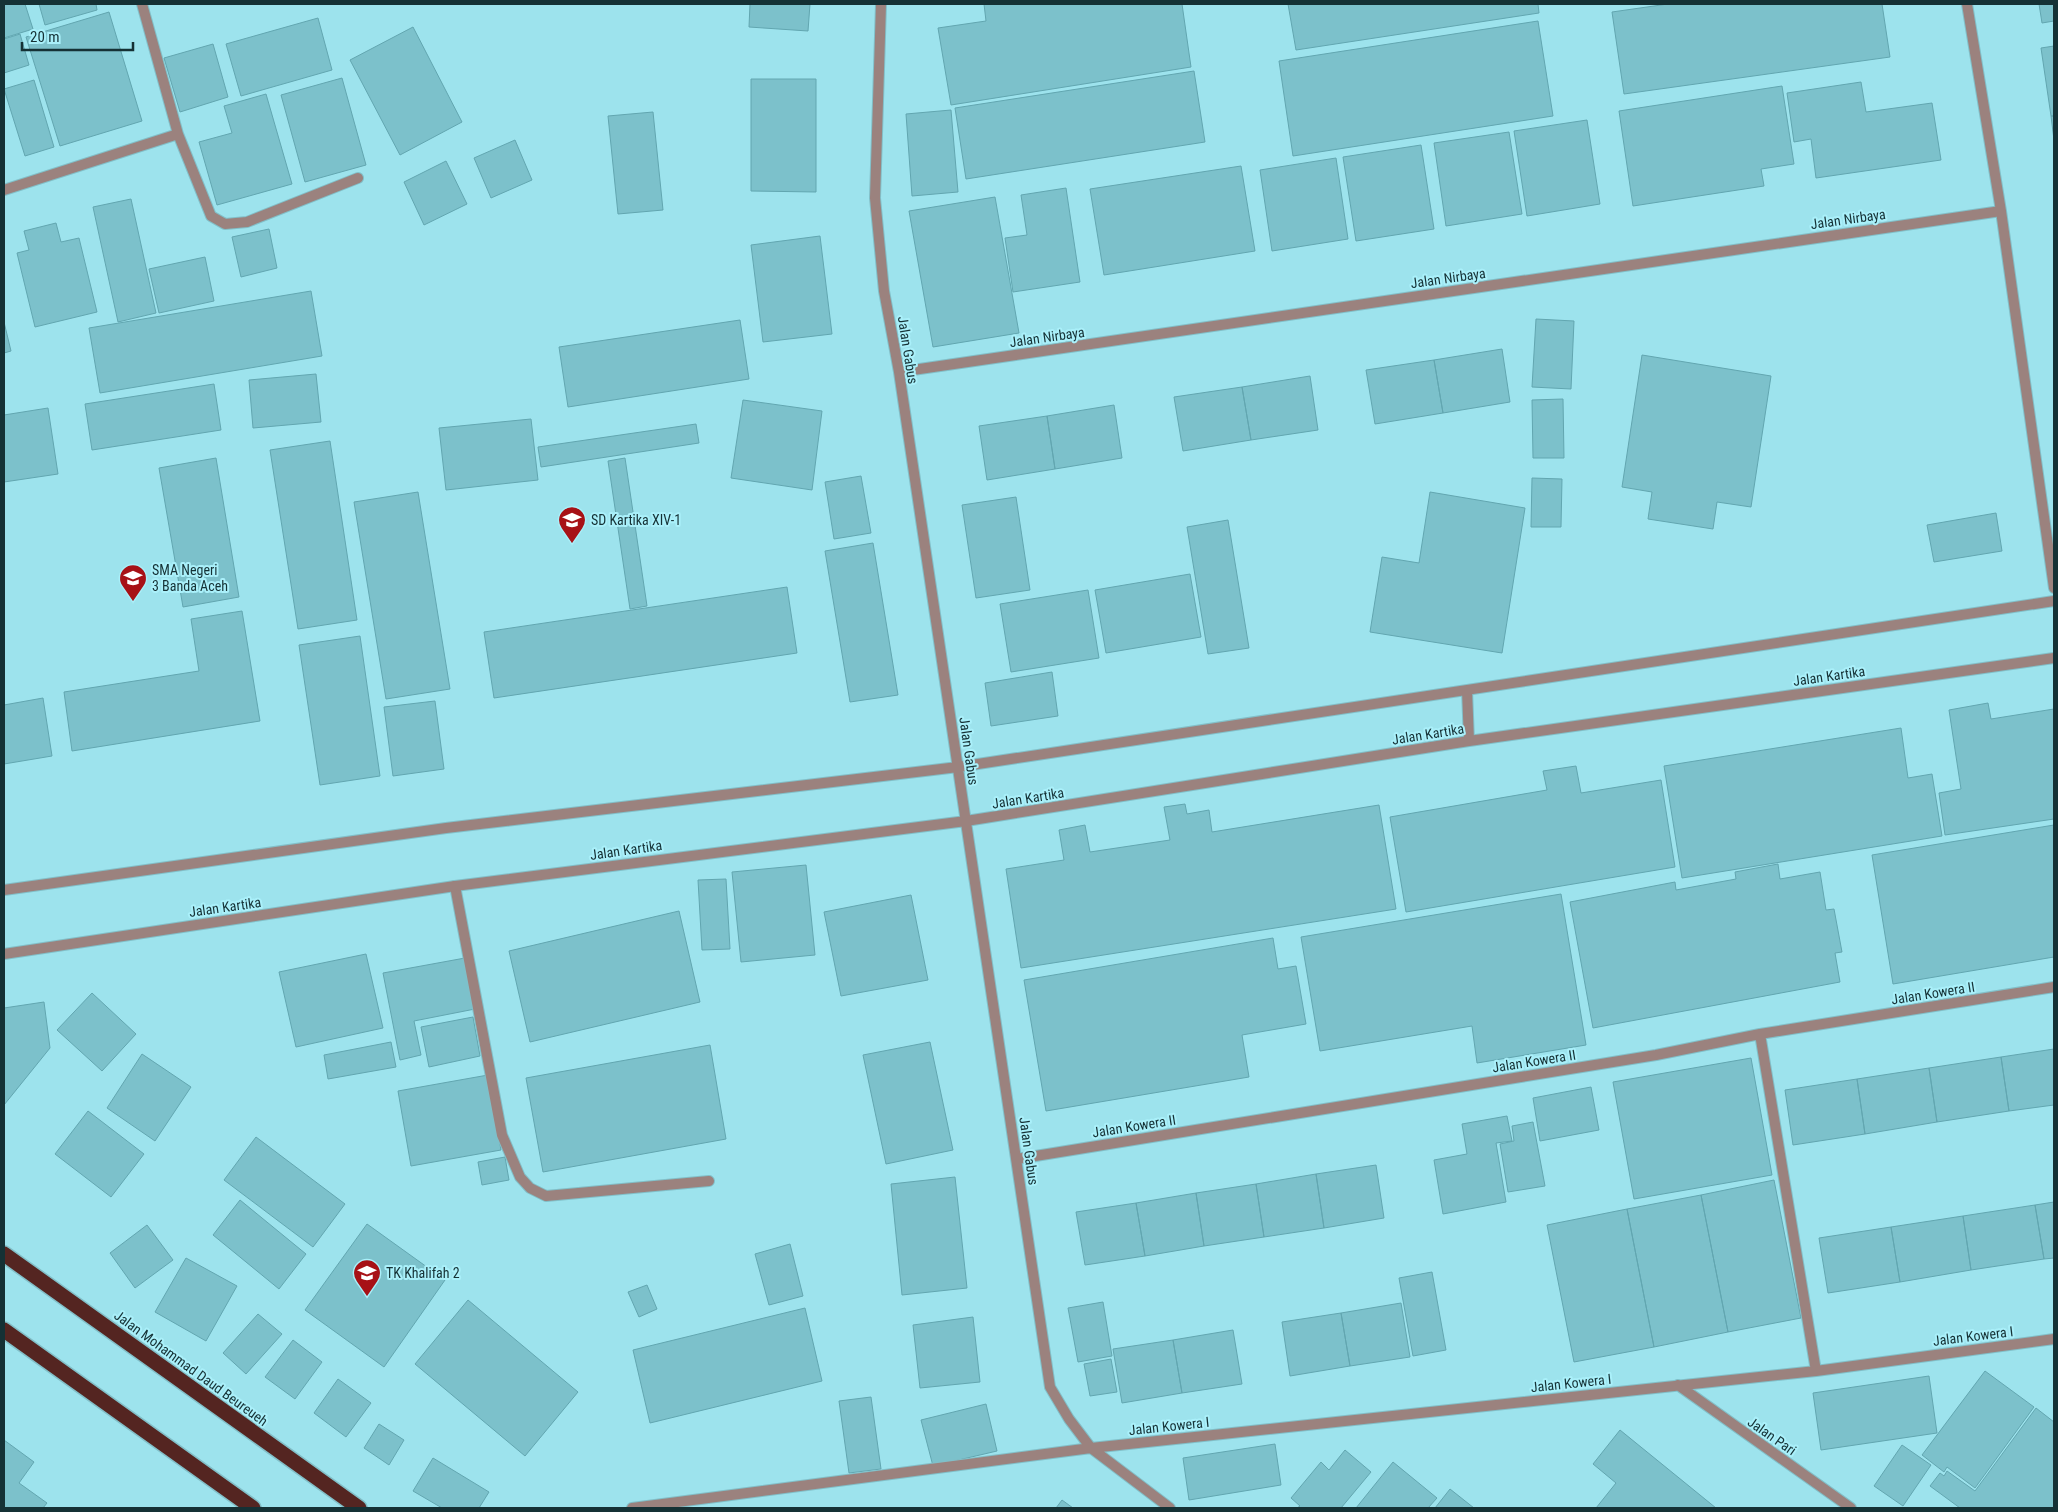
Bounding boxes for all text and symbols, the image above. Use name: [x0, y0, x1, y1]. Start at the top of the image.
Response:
scale bar: [22, 20, 134, 52]
text: 20 m: [30, 28, 60, 46]
street label: Jalan Nirbaya: [1810, 206, 1886, 232]
street label: Jalan Nirbaya: [1410, 265, 1486, 291]
street label: Jalan Gabus: [895, 315, 921, 385]
street label: Jalan Nirbaya: [1009, 324, 1085, 350]
school or university icon: SD Kartika XIV-1: [557, 505, 587, 544]
place label: SD Kartika XIV-1: [591, 512, 681, 528]
place label: SMA Negeri 3 Banda Aceh: [152, 562, 228, 594]
school or university icon: SMA Negeri 3 Banda Aceh: [118, 563, 148, 602]
street label: Jalan Kartika: [1792, 663, 1866, 689]
street label: Jalan Gabus: [956, 716, 982, 786]
street label: Jalan Kartika: [1391, 720, 1465, 748]
street label: Jalan Kartika: [991, 784, 1065, 812]
street label: Jalan Kartika: [589, 837, 663, 863]
street label: Jalan Kartika: [188, 894, 262, 920]
street label: Jalan Kowera II: [1890, 978, 1976, 1008]
street label: Jalan Kowera II: [1491, 1046, 1577, 1076]
street label: Jalan Kowera II: [1091, 1111, 1177, 1141]
street label: Jalan Gabus: [1016, 1116, 1042, 1186]
school or university icon: TK Khalifah 2: [352, 1258, 382, 1297]
place label: TK Khalifah 2: [386, 1265, 460, 1281]
street label: Jalan Mohammad Daud Beureueh: [111, 1307, 271, 1429]
street label: Jalan Kowera I: [1932, 1323, 2014, 1349]
street label: Jalan Kowera I: [1530, 1371, 1612, 1395]
street label: Jalan Kowera I: [1128, 1414, 1210, 1438]
street label: Jalan Pari: [1745, 1414, 1799, 1458]

